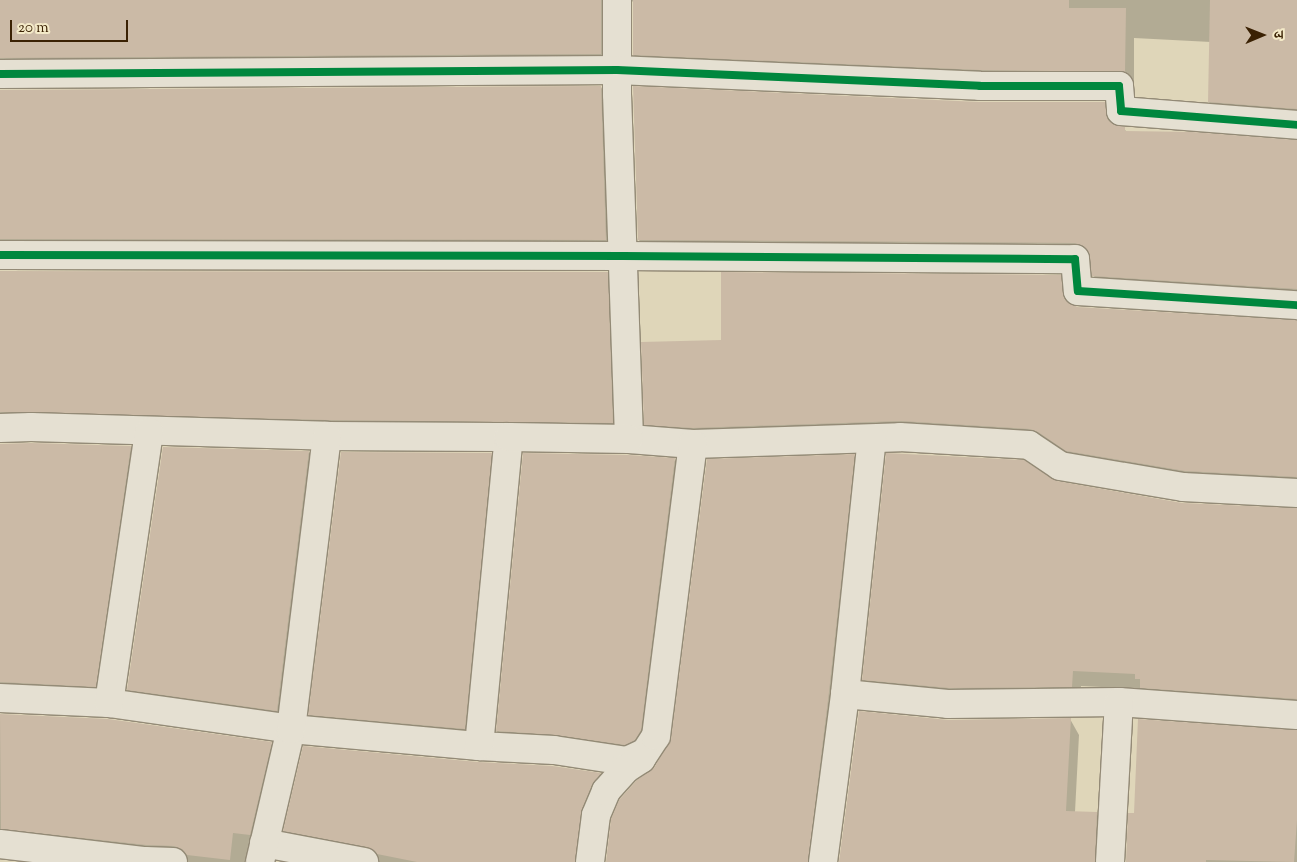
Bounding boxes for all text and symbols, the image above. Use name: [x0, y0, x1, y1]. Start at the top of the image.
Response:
scale bar: [12, 10, 130, 42]
north arrow: [1237, 10, 1287, 60]
text: 20 m: [18, 18, 49, 39]
text: उ: [1267, 31, 1287, 38]

